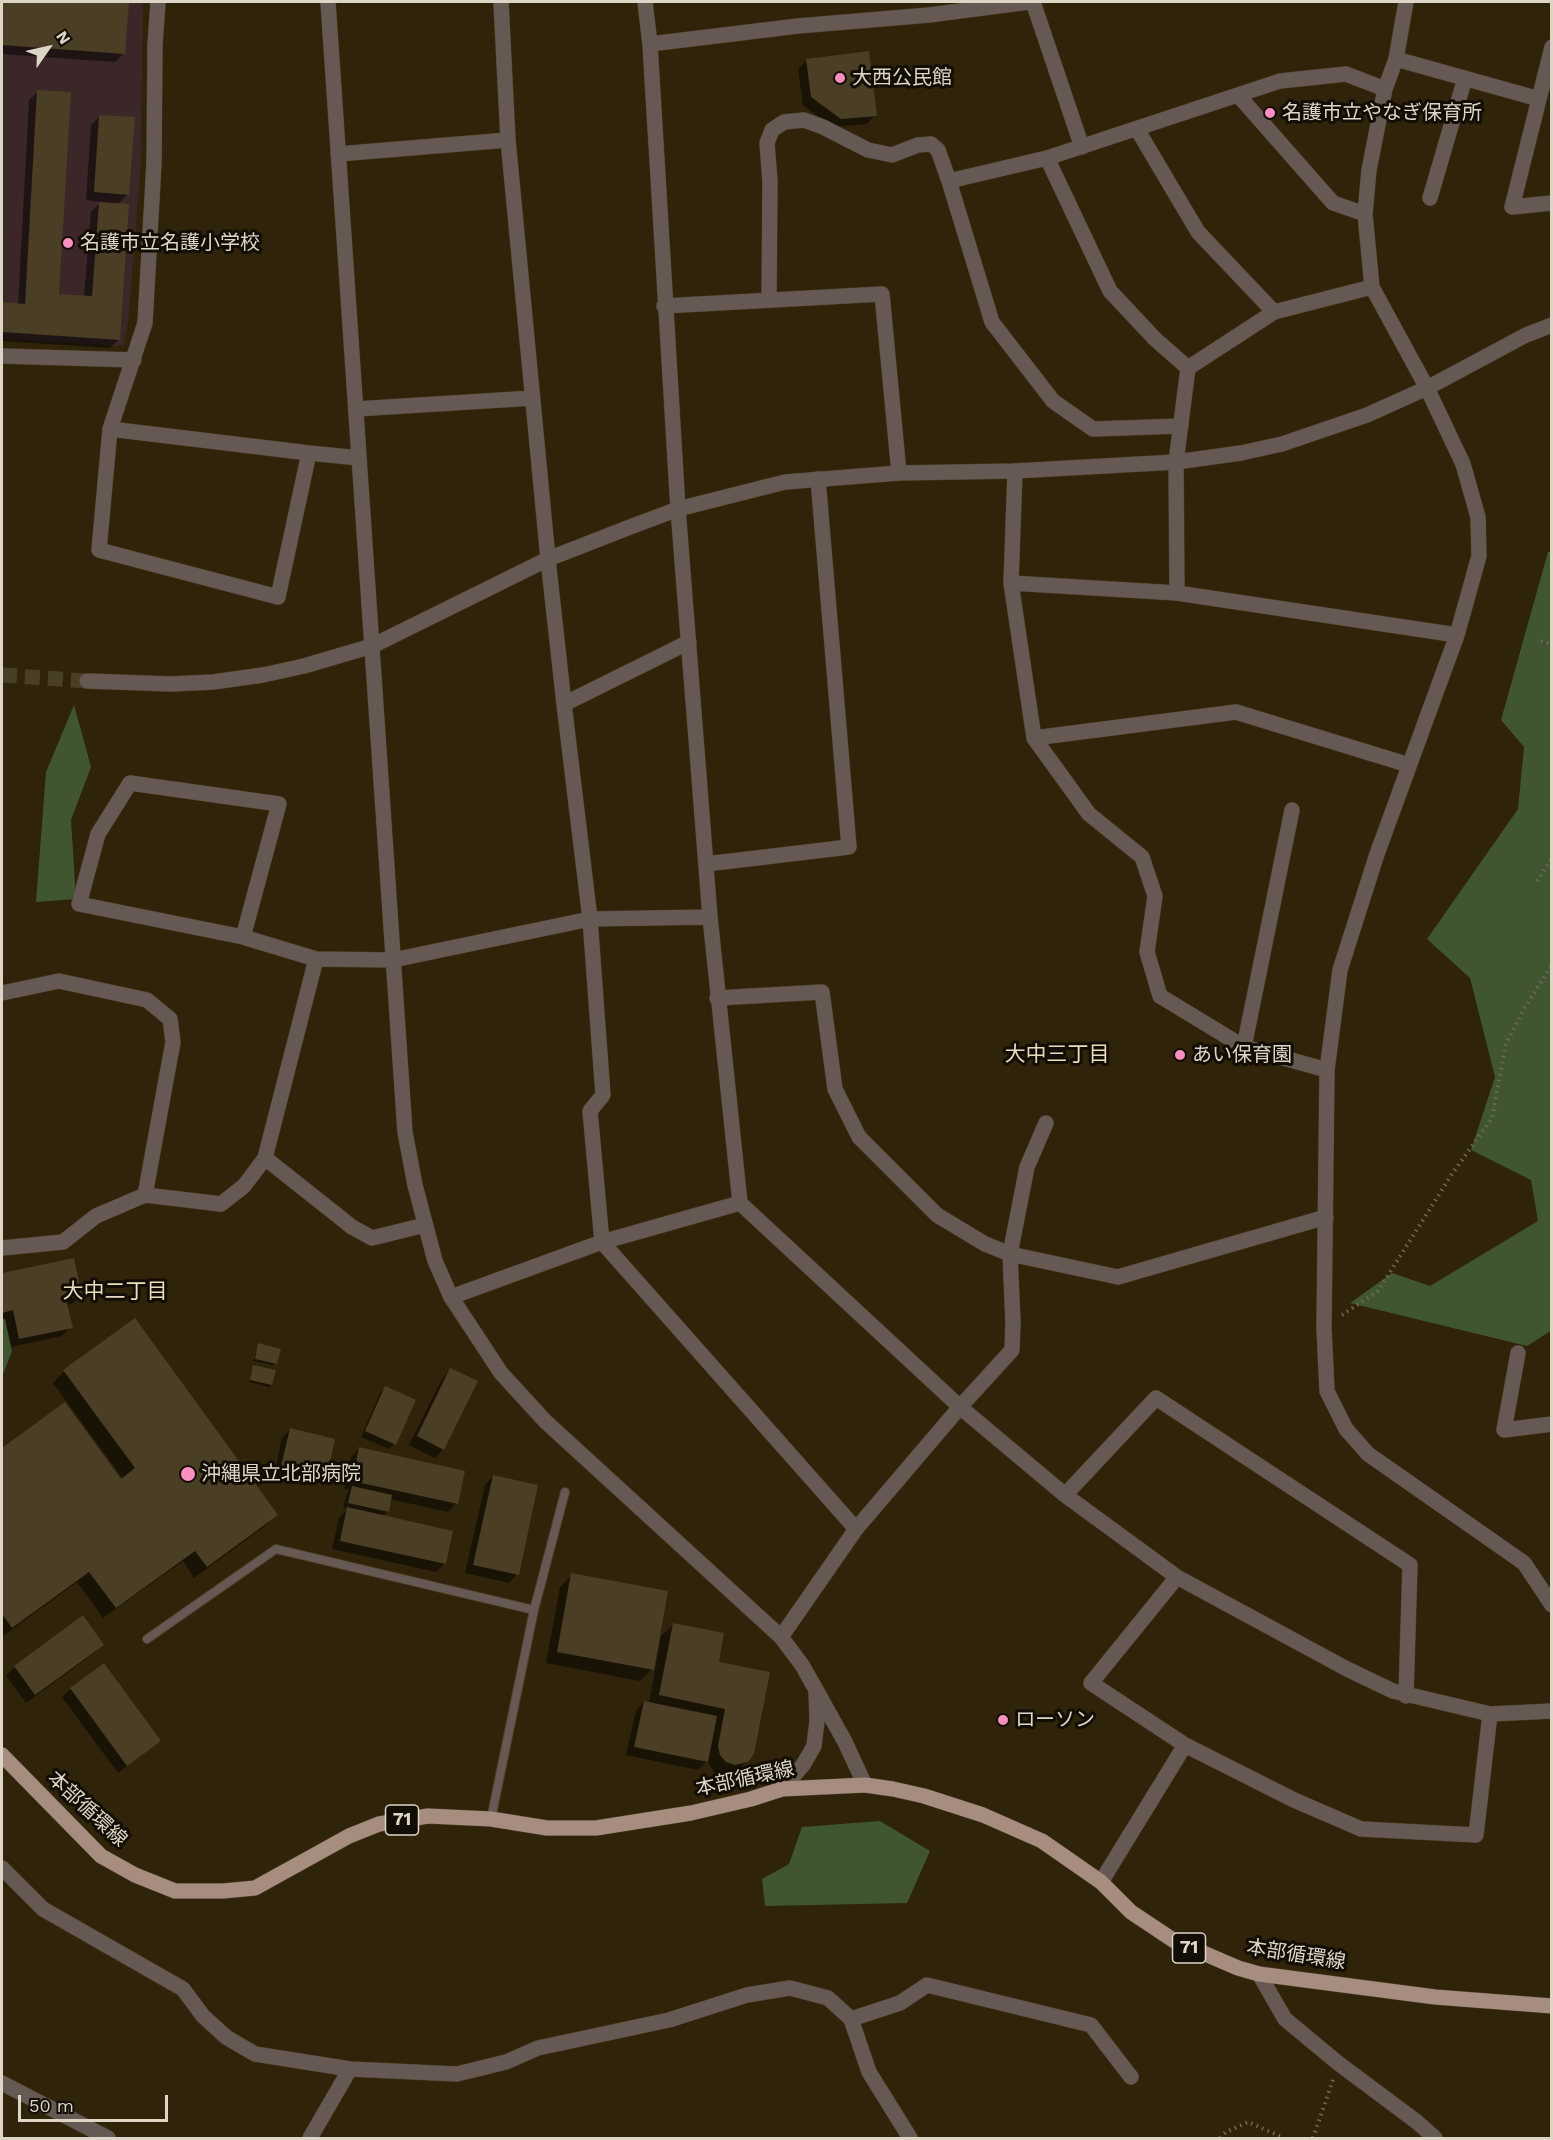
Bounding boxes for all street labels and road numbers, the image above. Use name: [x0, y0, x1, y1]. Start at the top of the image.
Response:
street label: 本部循環線: [694, 1757, 796, 1801]
street label: 本部循環線: [42, 1766, 132, 1852]
road number: 71: [386, 1805, 418, 1835]
road number: 71: [1172, 1933, 1206, 1963]
street label: 本部循環線: [1245, 1935, 1347, 1975]

